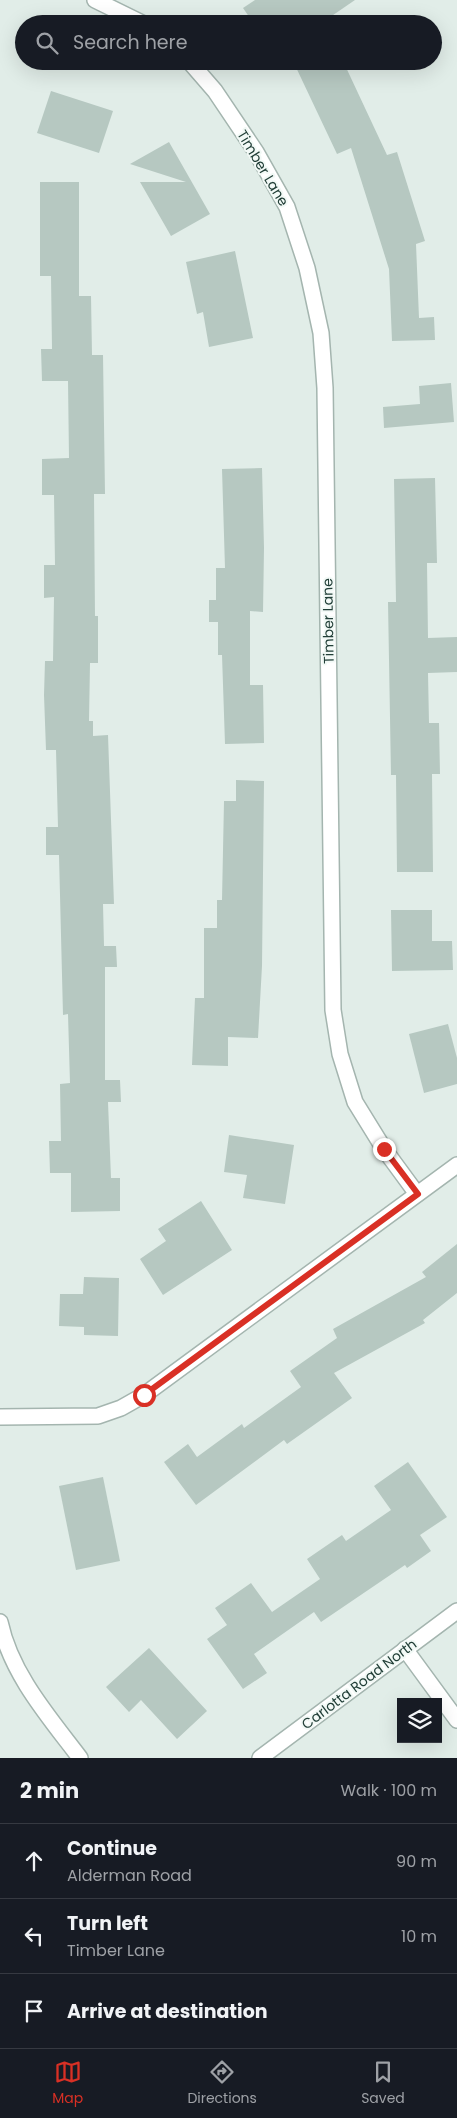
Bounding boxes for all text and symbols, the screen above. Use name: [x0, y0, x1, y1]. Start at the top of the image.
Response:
search box: [15, 15, 442, 70]
icon: search: [33, 29, 61, 57]
text: Search here: [73, 29, 187, 56]
street label: Timber Lane: [232, 126, 294, 210]
street label: Timber Lane: [317, 578, 339, 664]
route end: [373, 1138, 396, 1161]
route start: [133, 1384, 156, 1407]
street label: Carlotta Road North: [297, 1634, 421, 1734]
map controls: [397, 1698, 442, 1743]
button: layers: [397, 1698, 442, 1743]
text: 2 min: [20, 1776, 79, 1805]
text: Walk · 100 m: [340, 1779, 437, 1802]
text: Continue: [67, 1835, 157, 1862]
icon: ahead: [20, 1847, 48, 1875]
text: 90 m: [396, 1850, 437, 1873]
text: Alderman Road: [67, 1864, 192, 1887]
text: Turn left: [67, 1910, 148, 1937]
icon: left: [20, 1922, 48, 1950]
text: 10 m: [401, 1925, 437, 1948]
text: Timber Lane: [67, 1939, 165, 1962]
icon: arrive: [20, 1997, 48, 2025]
text: Arrive at destination: [67, 1998, 268, 2025]
tab: Map: [52, 2058, 83, 2109]
tab: Directions: [187, 2058, 257, 2109]
tab: Saved: [361, 2058, 405, 2109]

